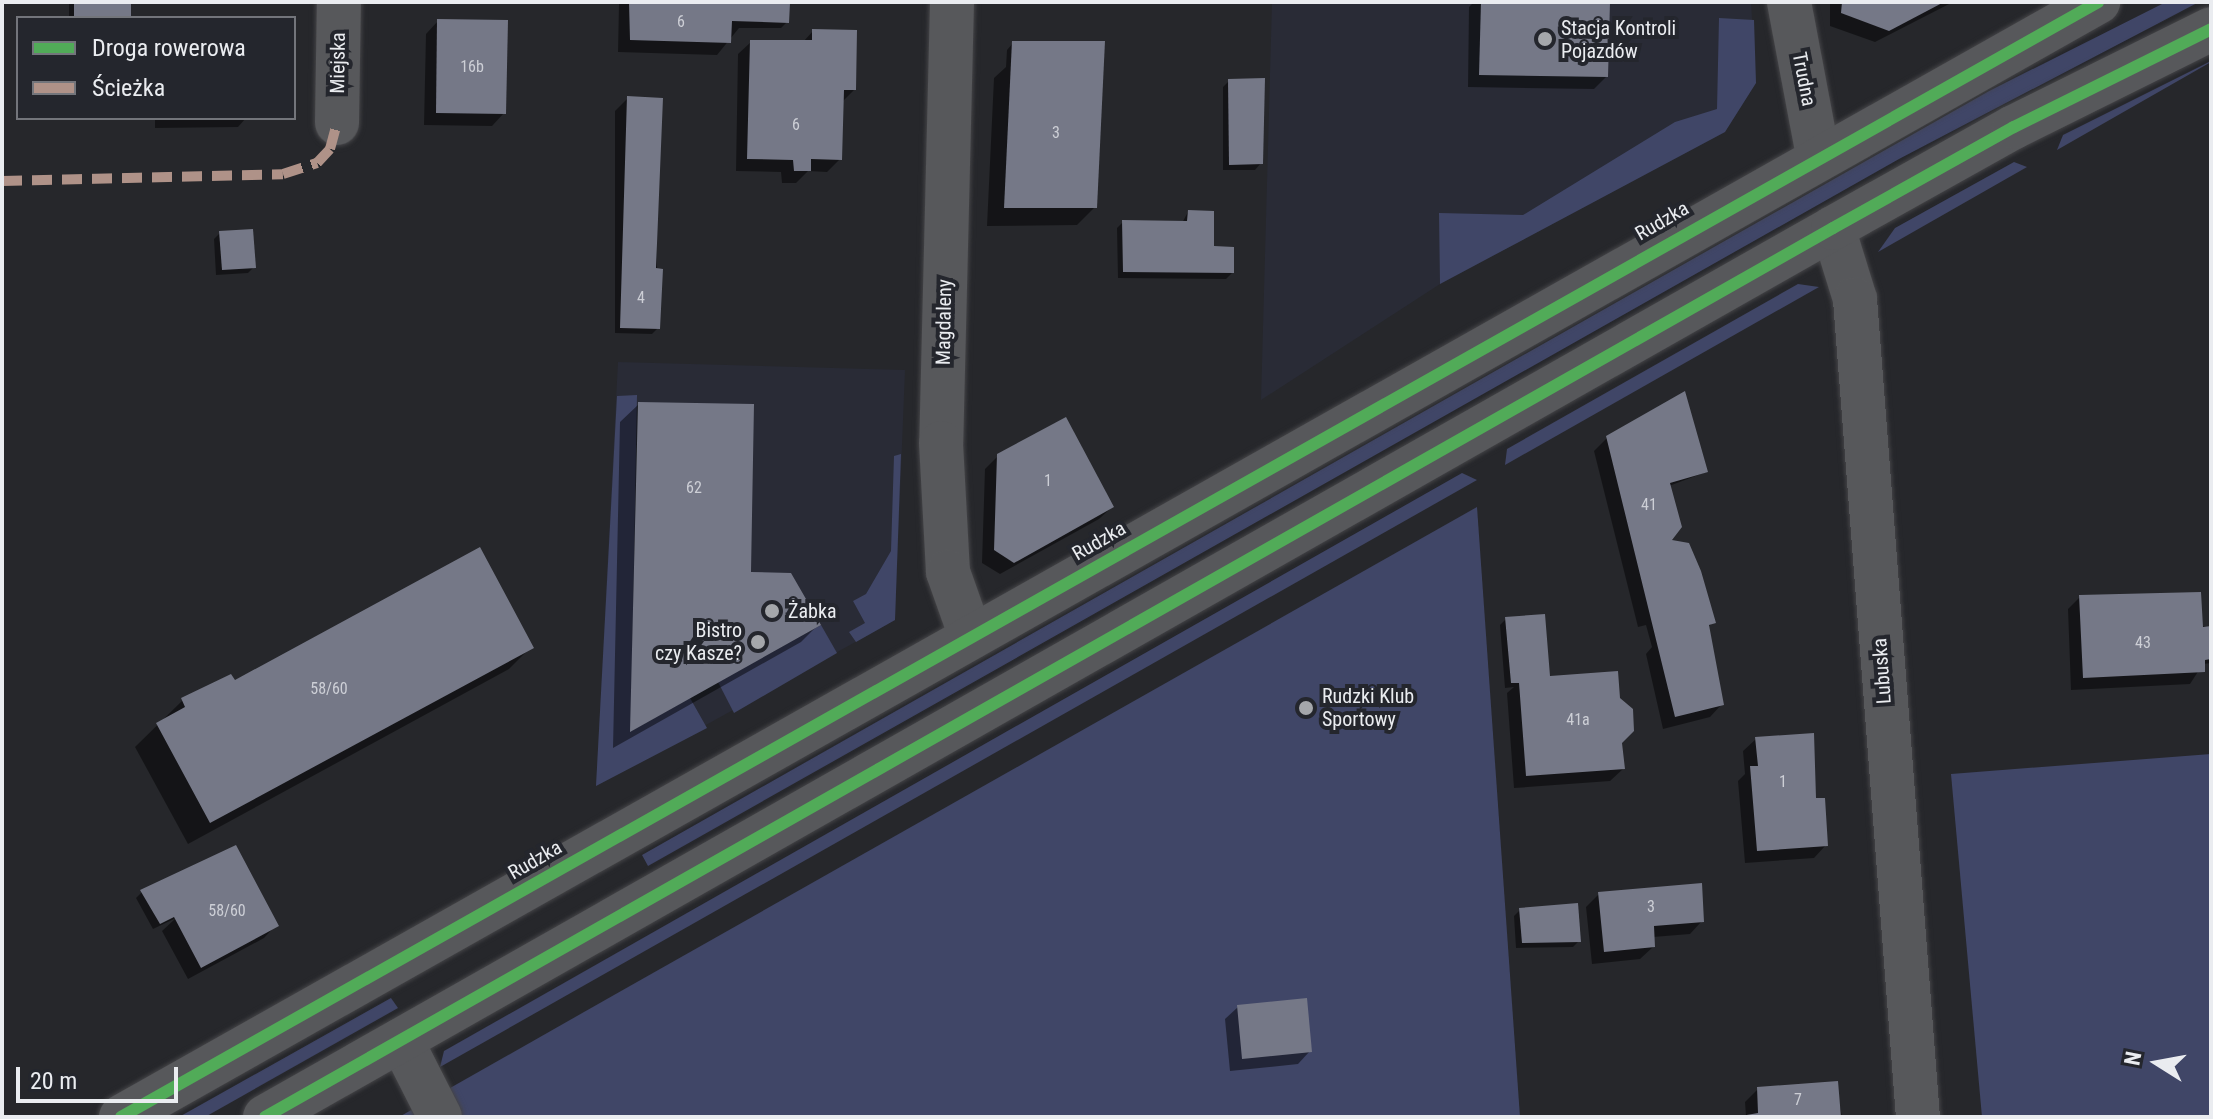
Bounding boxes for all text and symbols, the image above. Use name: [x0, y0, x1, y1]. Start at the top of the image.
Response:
house number: 6: [677, 12, 685, 32]
legend: [16, 16, 296, 120]
place label: Stacja Kontroli Pojazdów: [1561, 16, 1676, 63]
marker: Stacja Kontroli Pojazdów: [1536, 30, 1554, 48]
street label: Miejska: [325, 32, 351, 94]
text: Droga rowerowa: [92, 34, 246, 62]
street label: Trudna: [1787, 50, 1821, 108]
house number: 16b: [460, 57, 484, 77]
text: Ścieżka: [92, 74, 165, 102]
house number: 6: [792, 115, 800, 135]
house number: 3: [1052, 123, 1060, 143]
street label: Rudzka: [1631, 196, 1693, 246]
street label: Magdaleny: [931, 279, 957, 365]
house number: 4: [637, 288, 645, 308]
house number: 1: [1044, 471, 1052, 491]
house number: 62: [686, 478, 702, 498]
house number: 41: [1641, 495, 1657, 515]
street label: Rudzka: [1068, 516, 1130, 566]
place label: Żabka: [788, 599, 836, 623]
marker: Żabka: [763, 602, 781, 620]
place label: Bistro czy Kasze?: [655, 618, 742, 665]
marker: Bistro czy Kasze?: [749, 633, 767, 651]
house number: 43: [2135, 633, 2151, 653]
street label: Lubuska: [1868, 637, 1896, 705]
house number: 58/60: [310, 679, 348, 699]
place label: Rudzki Klub Sportowy: [1322, 684, 1414, 731]
marker: Rudzki Klub Sportowy: [1297, 699, 1315, 717]
house number: 41a: [1566, 710, 1590, 730]
house number: 1: [1779, 772, 1787, 792]
street label: Rudzka: [504, 835, 566, 885]
house number: 3: [1647, 897, 1655, 917]
house number: 58/60: [208, 901, 246, 921]
north arrow: [2117, 1023, 2197, 1103]
text: N: [2119, 1049, 2147, 1067]
scale bar: [20, 1051, 182, 1101]
text: 20 m: [30, 1067, 77, 1095]
house number: 7: [1794, 1090, 1802, 1110]

